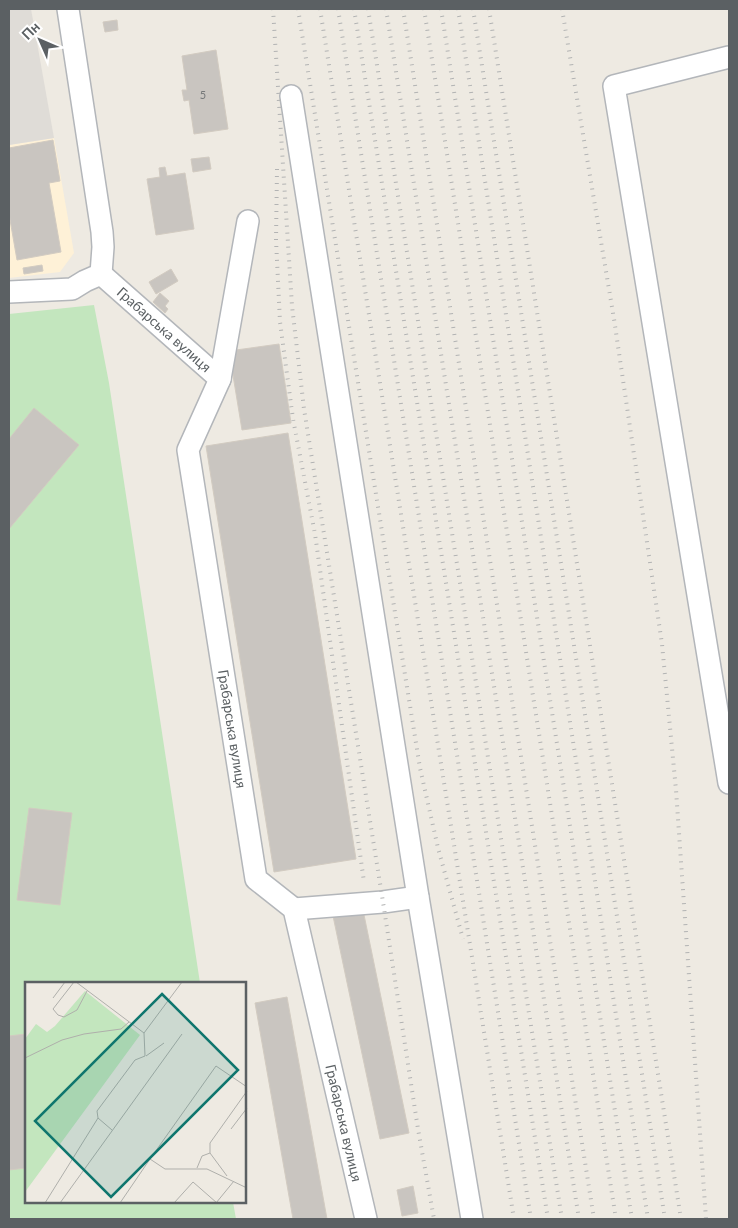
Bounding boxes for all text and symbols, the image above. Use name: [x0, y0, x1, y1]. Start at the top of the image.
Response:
north arrow: [15, 15, 65, 65]
text: Пн: [18, 18, 43, 43]
house number: 5: [200, 88, 206, 101]
street label: Грабарська вулиця: [114, 283, 215, 375]
street label: Грабарська вулиця: [215, 668, 250, 789]
inset map: [25, 982, 246, 1203]
street label: Грабарська вулиця: [322, 1063, 366, 1183]

